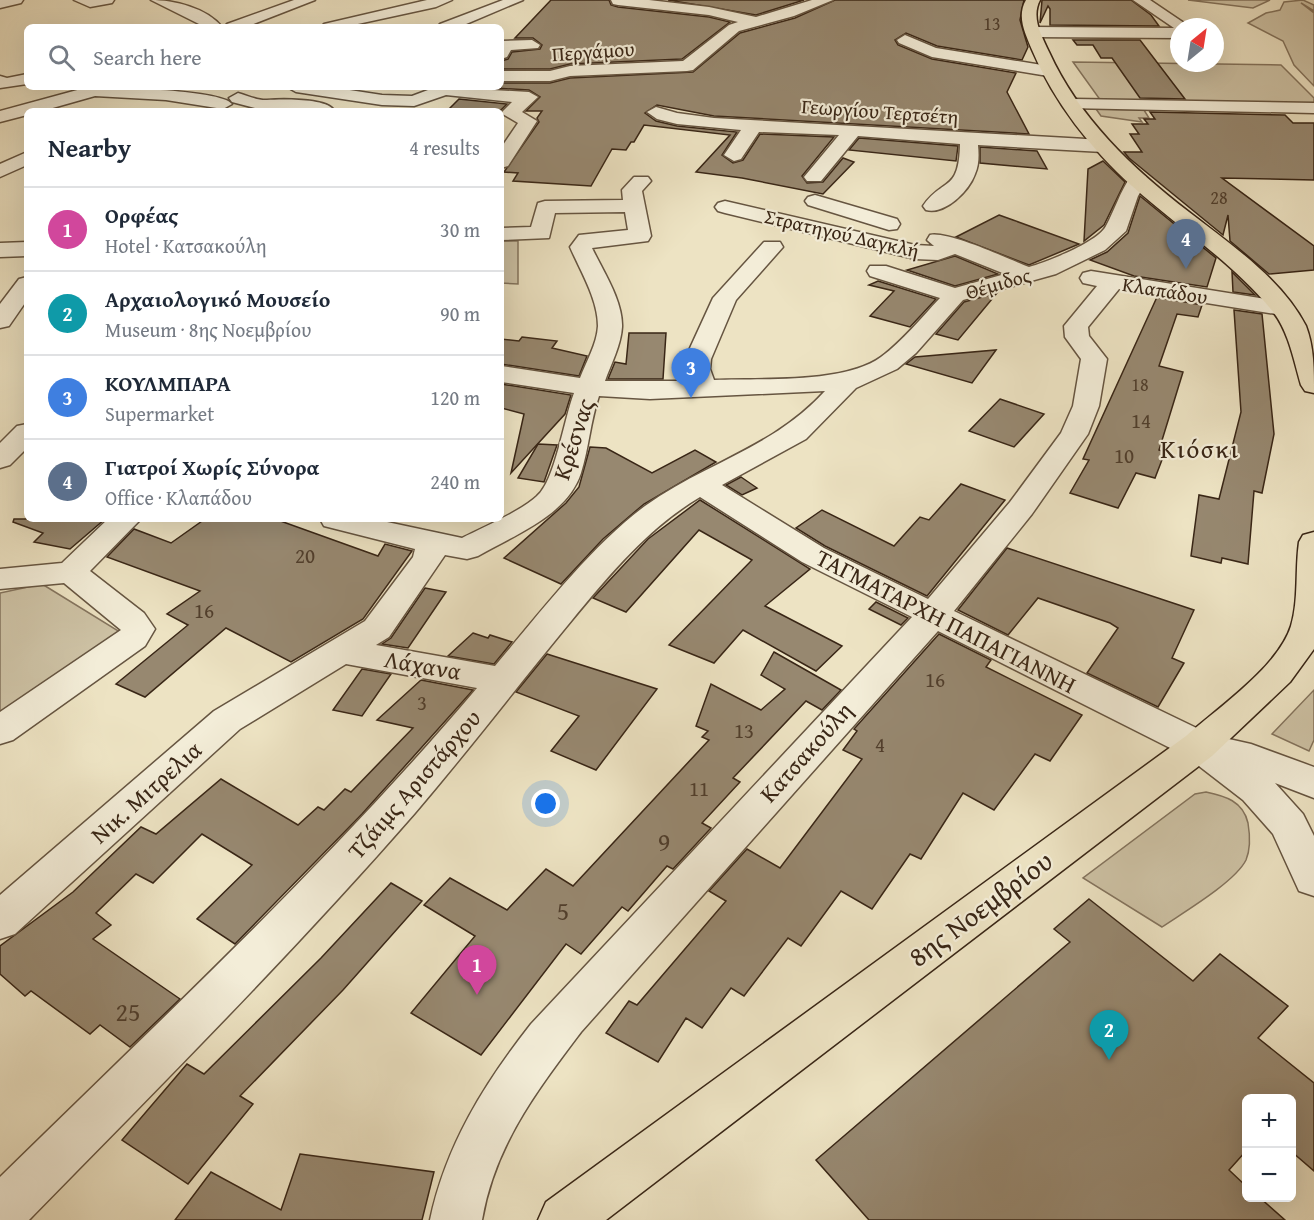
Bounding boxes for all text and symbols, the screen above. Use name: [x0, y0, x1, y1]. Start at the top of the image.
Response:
house number: 13: [983, 10, 1001, 37]
north arrow: [1170, 18, 1224, 72]
search box: [24, 24, 504, 90]
street label: Περγάμου: [551, 34, 635, 68]
icon: search: [45, 41, 78, 74]
text: Search here: [93, 41, 202, 73]
street label: Γεωργίου Τερτσέτη: [801, 91, 959, 131]
text: Nearby: [48, 128, 131, 167]
text: 4 results: [409, 133, 480, 162]
house number: 28: [1210, 184, 1228, 211]
text: Ορφέας: [105, 199, 178, 231]
street label: Στρατηγού Δαγκλή: [762, 201, 922, 265]
text: 1: [62, 215, 73, 244]
text: 30 m: [440, 215, 480, 244]
pin: 4: [1166, 220, 1206, 269]
text: Hotel · Κατσακούλη: [105, 231, 267, 260]
street label: Θέμιδος: [962, 260, 1035, 306]
street label: Κλαπάδου: [1120, 269, 1210, 311]
text: Αρχαιολογικό Μουσείο: [105, 283, 330, 315]
text: 2: [62, 299, 73, 328]
text: 90 m: [440, 299, 480, 328]
text: Museum · 8ης Νοεμβρίου: [105, 315, 312, 344]
pin: 3: [672, 348, 710, 398]
text: ΚΟΥΛΜΠΑΡΑ: [105, 367, 231, 399]
house number: 18: [1131, 371, 1149, 398]
text: 3: [62, 383, 73, 412]
text: 120 m: [430, 383, 480, 412]
street label: Κρέσνας: [543, 394, 603, 484]
text: Supermarket: [105, 399, 214, 428]
house number: 14: [1131, 405, 1151, 436]
district label: Κιόσκι: [1160, 429, 1240, 468]
house number: 10: [1114, 440, 1134, 471]
text: Γιατροί Χωρίς Σύνορα: [105, 451, 320, 483]
text: 4: [62, 467, 73, 496]
text: 240 m: [430, 467, 480, 496]
text: Office · Κλαπάδου: [105, 483, 252, 512]
house number: 20: [295, 540, 315, 571]
street label: ΤΑΓΜΑΤΑΡΧΗ ΠΑΠΑΓΙΑΝΝΗ: [810, 540, 1082, 702]
house number: 16: [194, 595, 214, 626]
street label: Λάχανα: [382, 641, 464, 689]
house number: 16: [925, 664, 945, 695]
house number: 3: [417, 687, 427, 718]
street label: Κατσακούλη: [751, 694, 861, 810]
street label: Τζάιμς Αριστάρχου: [339, 701, 489, 867]
house number: 13: [734, 715, 754, 746]
house number: 4: [875, 729, 885, 760]
street label: Νικ. Μιτρελια: [83, 732, 209, 852]
house number: 11: [689, 773, 709, 804]
your location: [531, 789, 560, 818]
house number: 9: [658, 822, 670, 861]
street label: 8ης Νοεμβρίου: [899, 840, 1061, 976]
house number: 5: [557, 891, 569, 930]
pin: 1: [458, 946, 496, 995]
house number: 25: [115, 992, 141, 1031]
pin: 2: [1090, 1010, 1128, 1060]
map controls: [1242, 1094, 1296, 1202]
button: +: [1242, 1094, 1296, 1148]
button: −: [1242, 1148, 1296, 1202]

